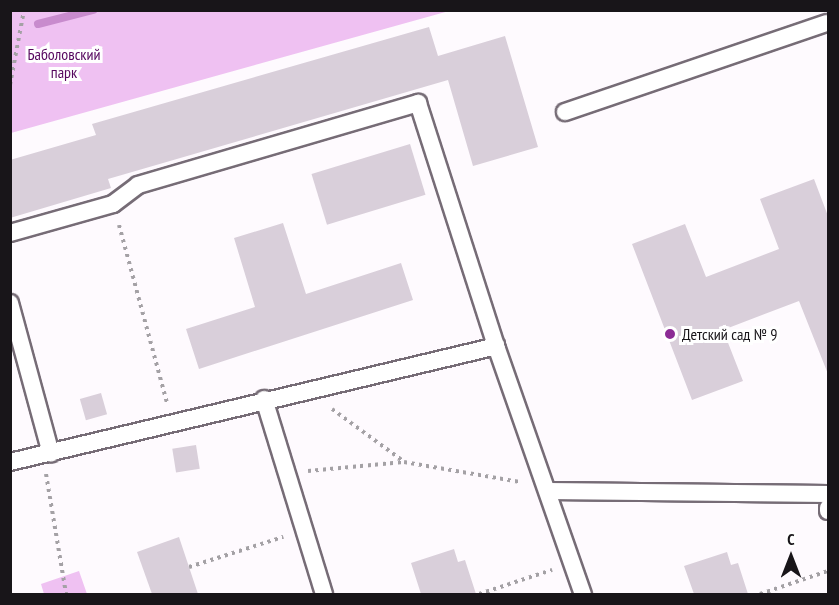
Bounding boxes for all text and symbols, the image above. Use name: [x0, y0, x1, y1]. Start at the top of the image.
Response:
park label: Баболовский парк: [27, 44, 101, 82]
place label: Детский сад № 9: [682, 324, 778, 344]
marker: Детский сад № 9: [663, 327, 677, 341]
north arrow: [761, 527, 821, 587]
text: С: [787, 529, 795, 549]

